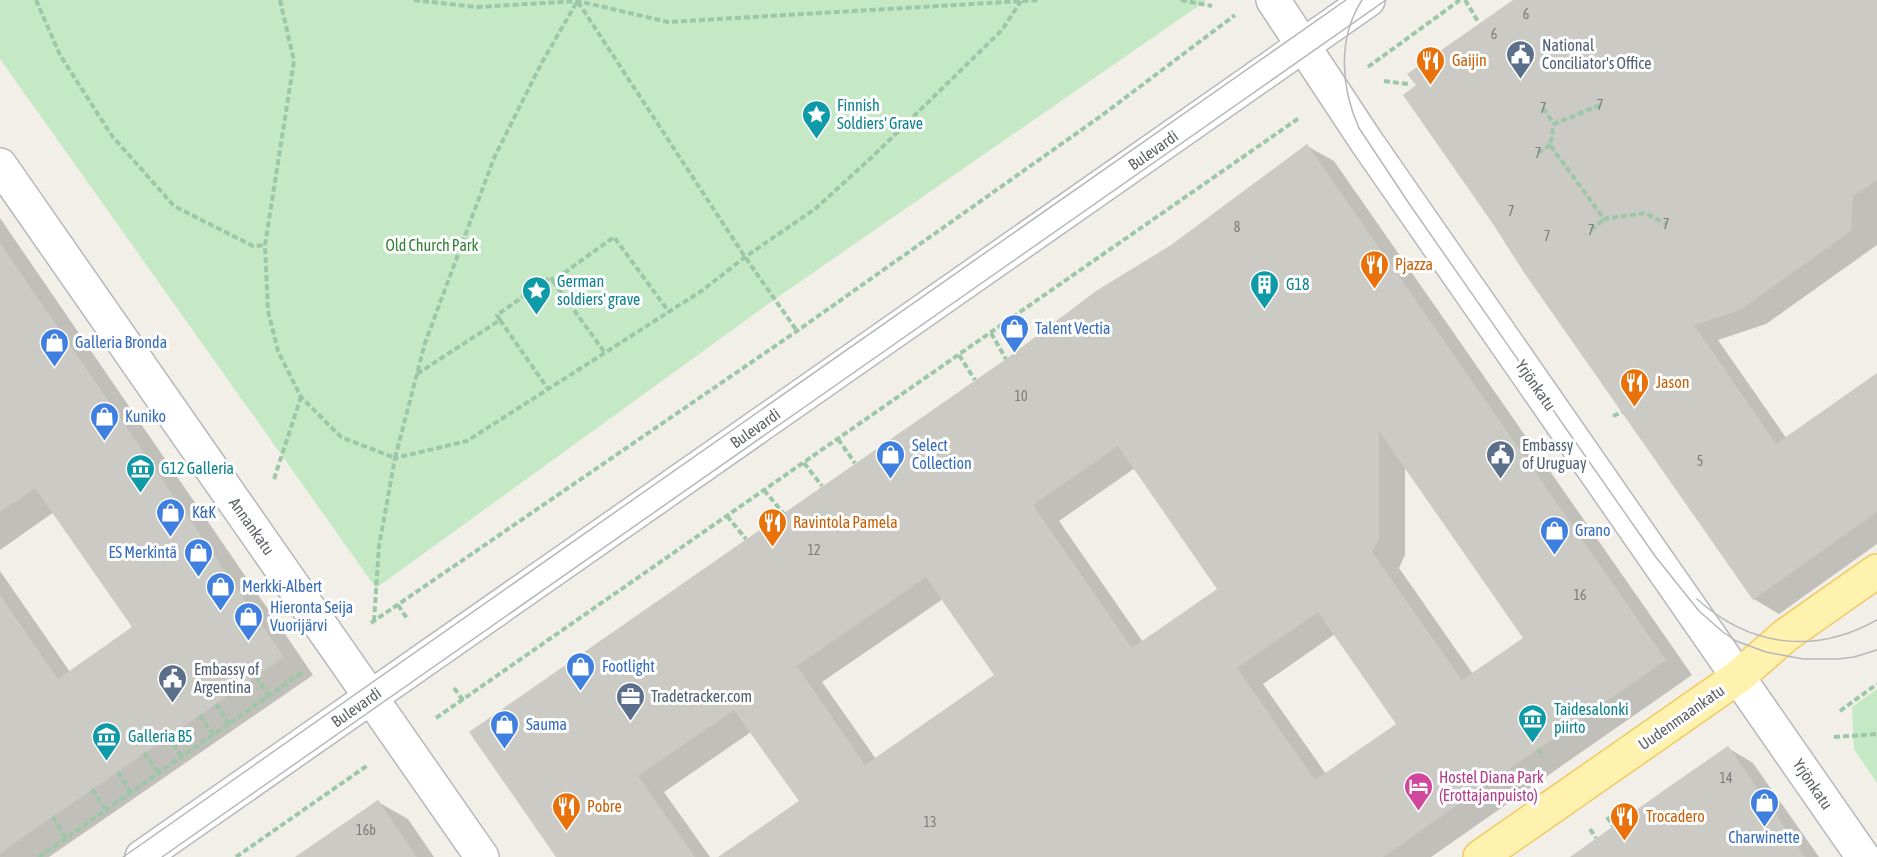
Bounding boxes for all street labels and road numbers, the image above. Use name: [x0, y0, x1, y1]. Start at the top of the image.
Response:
street label: Bulevardi: [1125, 126, 1181, 174]
street label: Yrjönkatu: [1511, 356, 1560, 414]
street label: Bulevardi: [727, 404, 783, 452]
street label: Annankatu: [226, 494, 278, 558]
street label: Uudenmaankatu: [1635, 681, 1727, 753]
street label: Bulevardi: [328, 683, 384, 731]
street label: Yrjönkatu: [1789, 755, 1836, 813]

